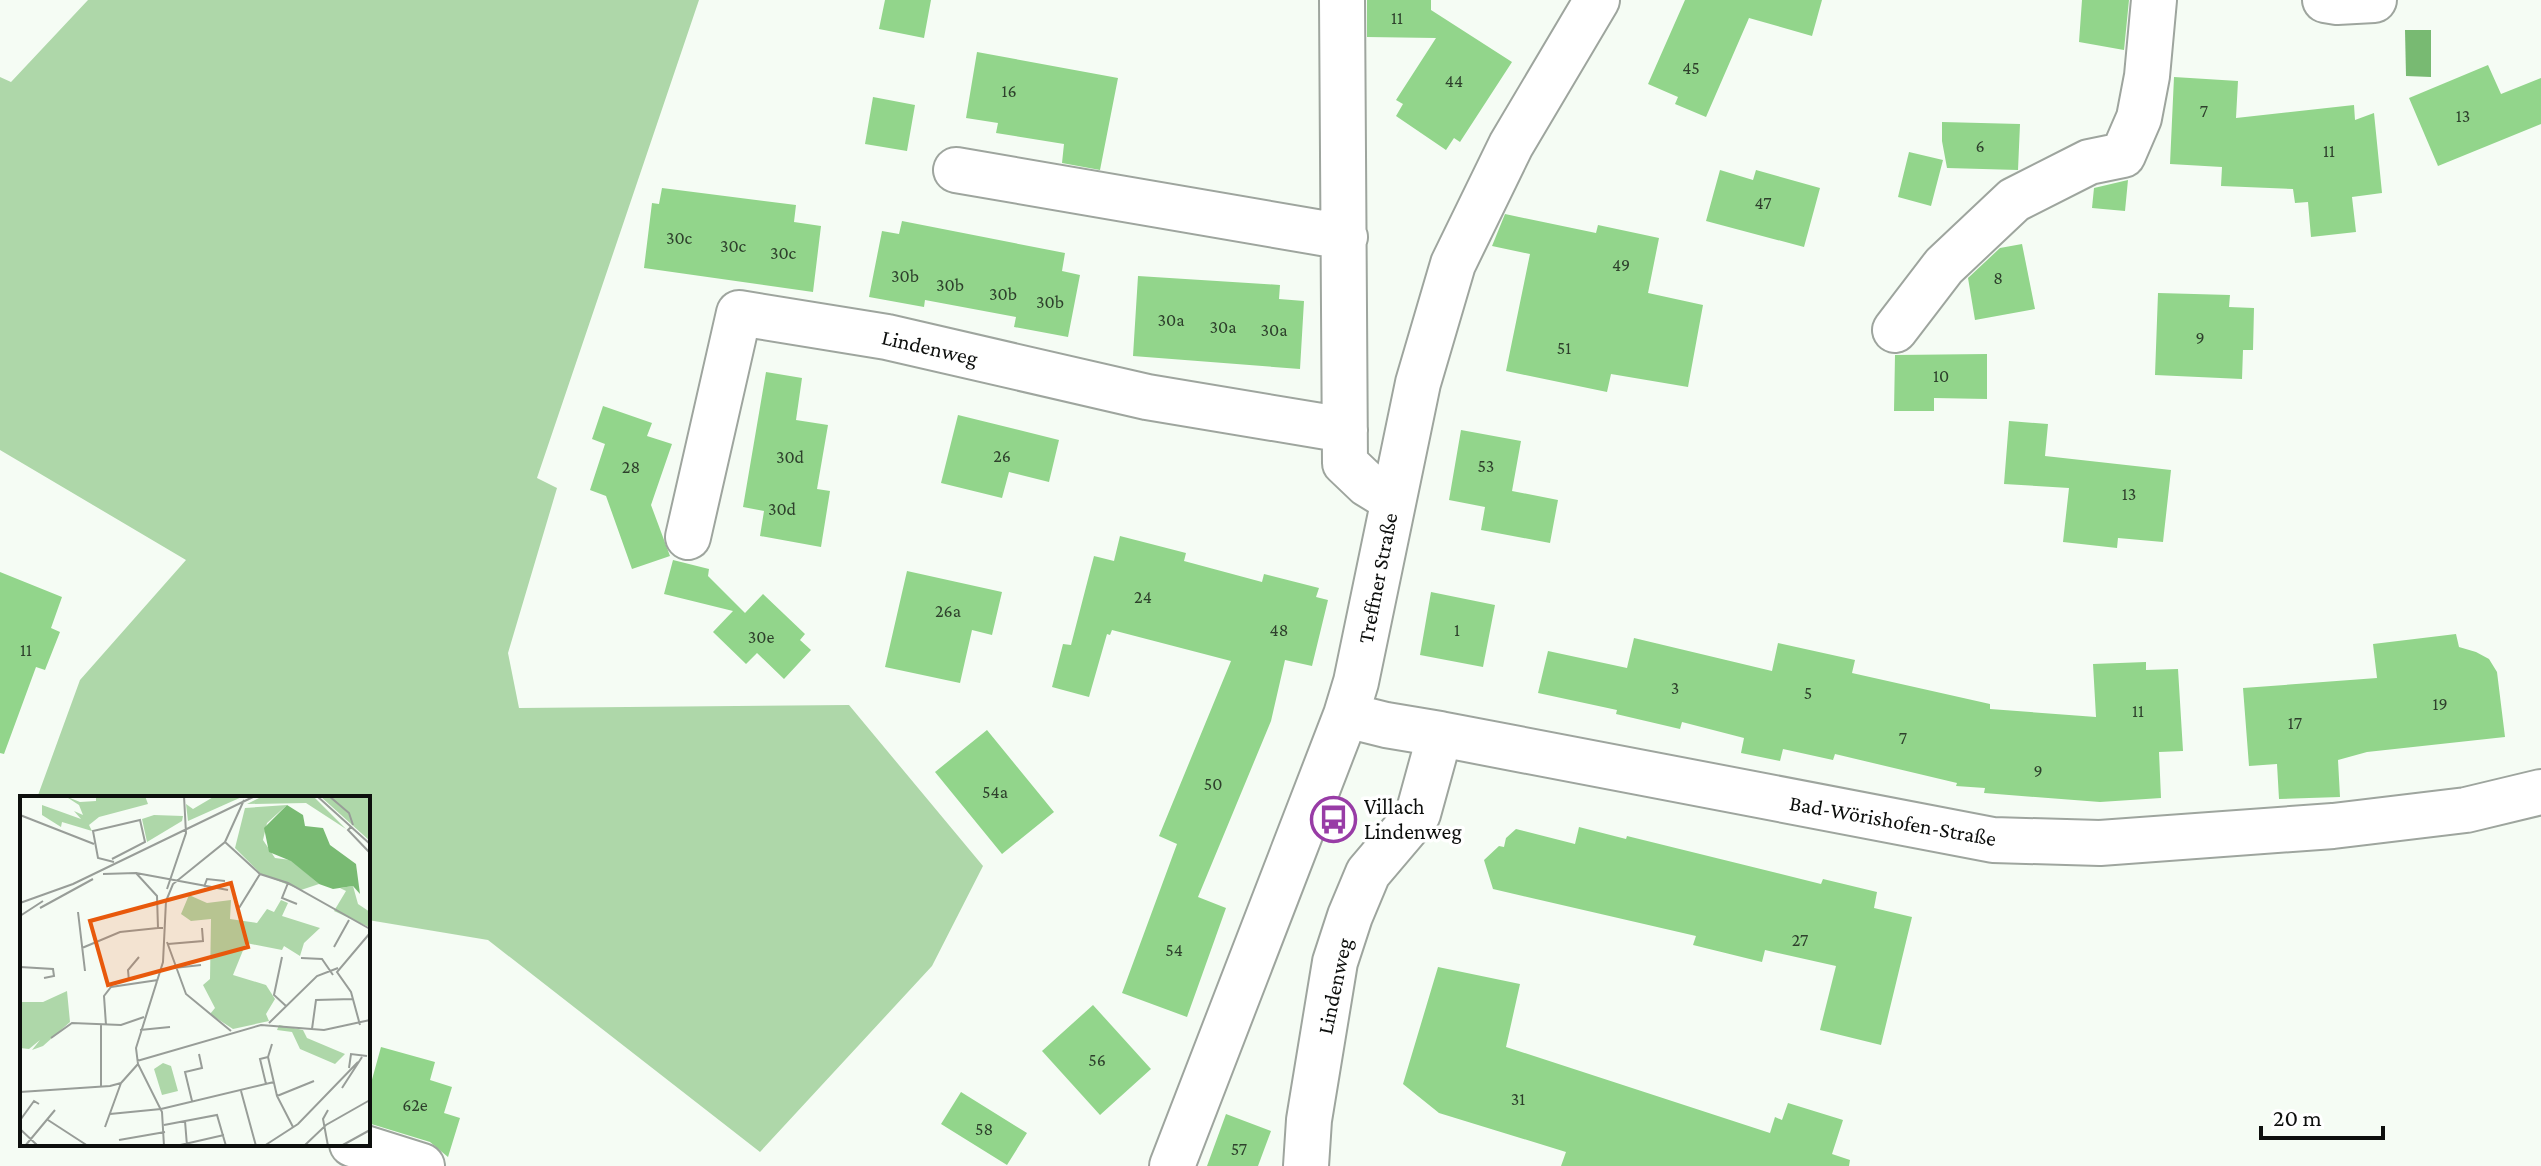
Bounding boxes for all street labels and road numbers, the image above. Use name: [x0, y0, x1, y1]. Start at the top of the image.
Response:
street label: Lindenweg: [879, 324, 981, 371]
street label: Treffner Straße: [1353, 511, 1402, 646]
street label: Bad-Wörishofen-Straße: [1788, 790, 1998, 851]
street label: Lindenweg: [1312, 935, 1357, 1037]

